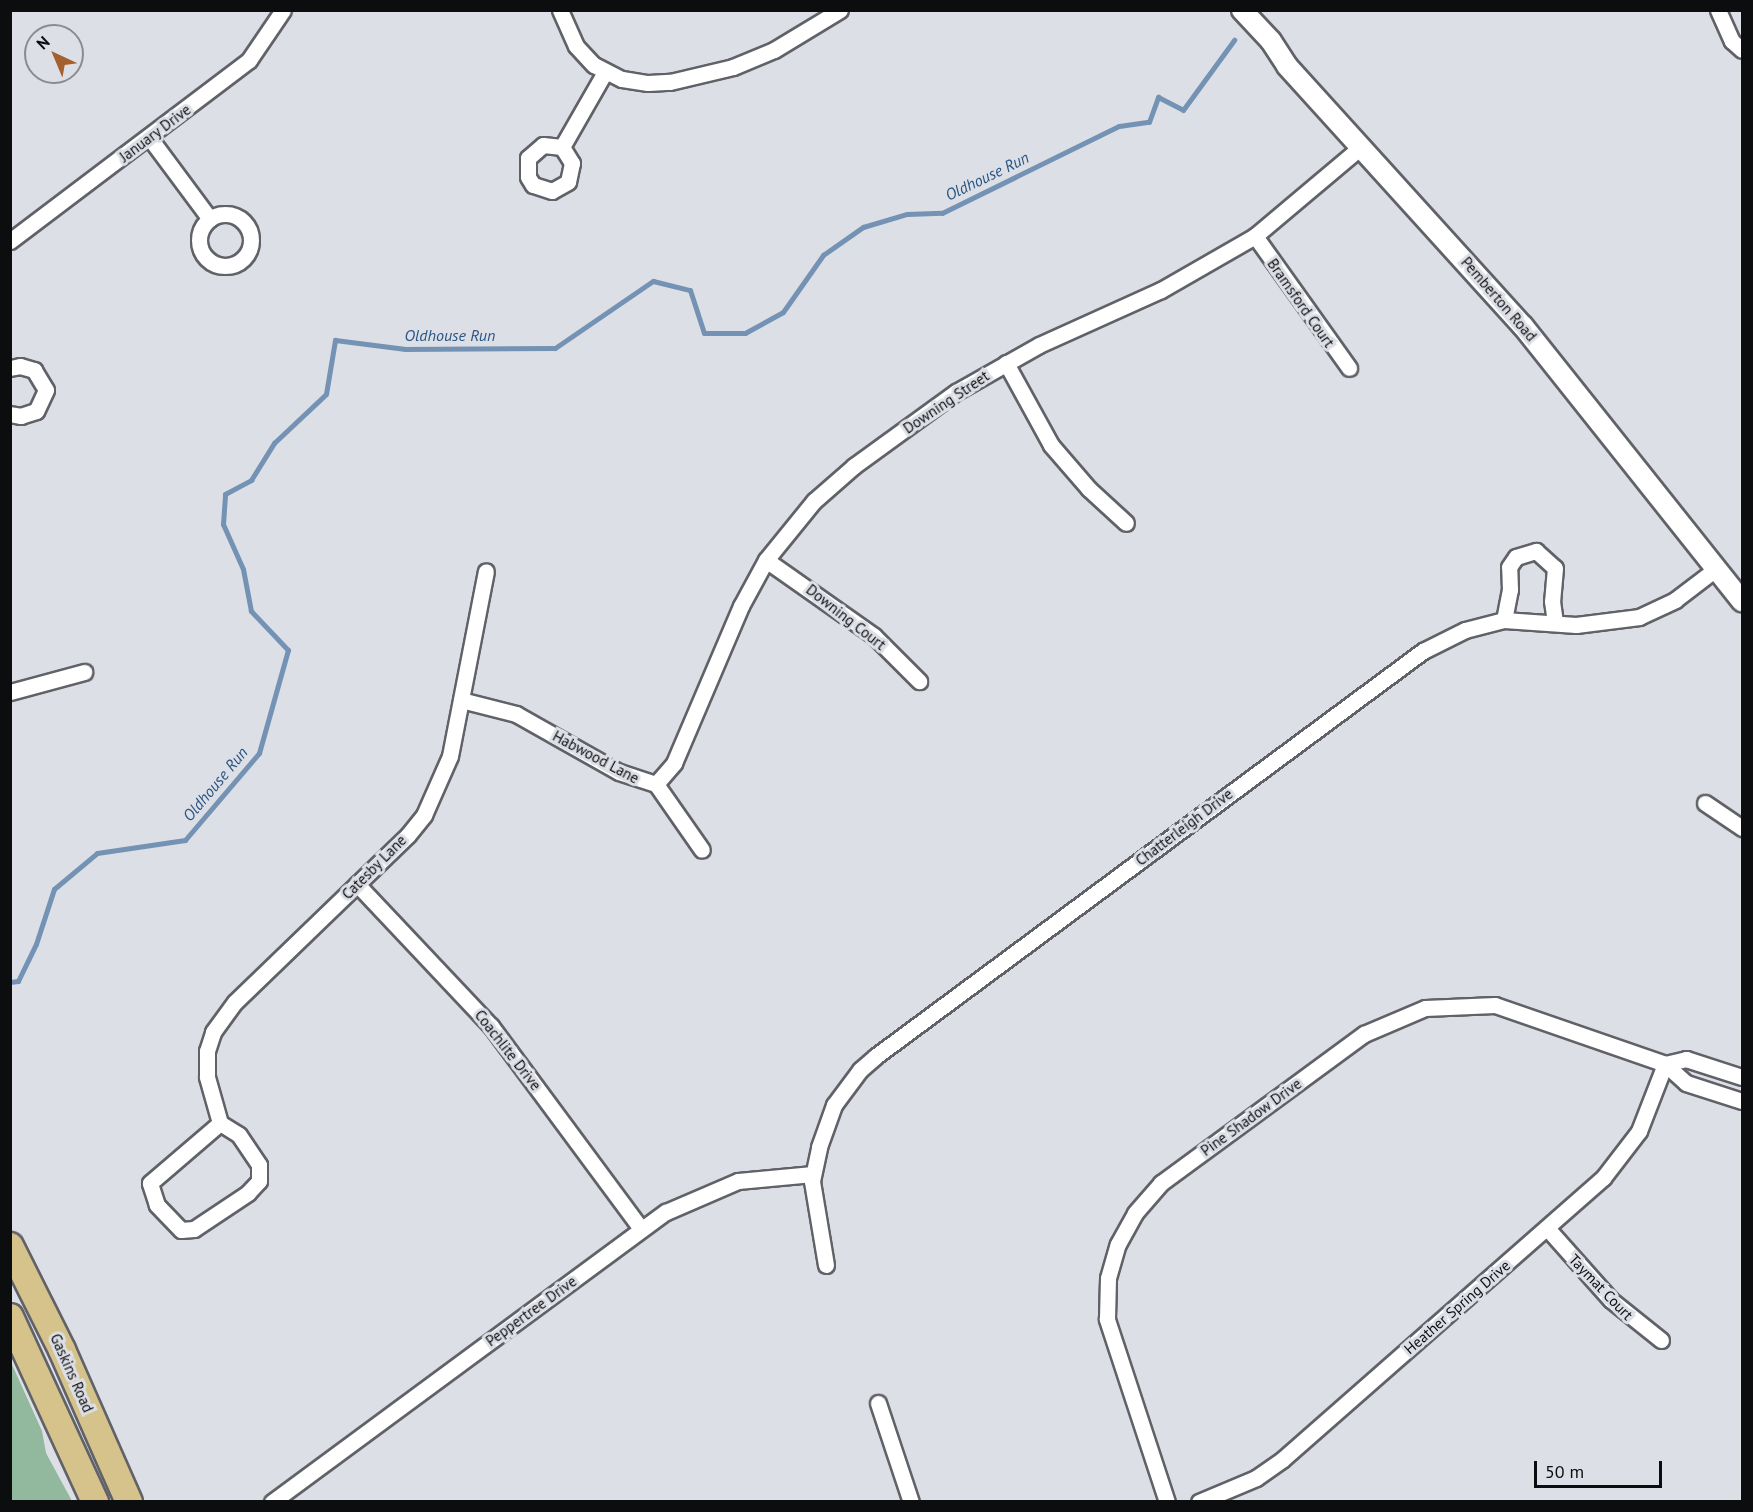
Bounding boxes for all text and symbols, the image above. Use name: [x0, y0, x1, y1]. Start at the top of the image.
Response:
north arrow: [24, 24, 84, 84]
text: N: [32, 32, 54, 53]
street label: January Drive: [116, 100, 194, 166]
water label: Oldhouse Run: [942, 147, 1032, 205]
street label: Pemberton Road: [1457, 253, 1541, 345]
street label: Bramsford Court: [1264, 255, 1338, 351]
water label: Oldhouse Run: [405, 325, 495, 345]
street label: Downing Street: [900, 367, 992, 437]
street label: Downing Court: [803, 580, 889, 654]
street label: Habwood Lane: [550, 727, 642, 787]
water label: Oldhouse Run: [178, 743, 252, 825]
street label: Chatterleigh Drive: [1132, 785, 1236, 869]
street label: Catesby Lane: [338, 831, 410, 903]
street label: Coachlite Drive: [471, 1006, 545, 1094]
street label: Pine Shadow Drive: [1197, 1074, 1305, 1160]
street label: Taymat Court: [1565, 1250, 1637, 1324]
street label: Heather Spring Drive: [1400, 1256, 1514, 1358]
street label: Peppertree Drive: [482, 1272, 580, 1350]
street label: Gaskins Road: [47, 1331, 97, 1415]
scale bar: [1537, 1449, 1664, 1487]
text: 50 m: [1545, 1460, 1584, 1483]

